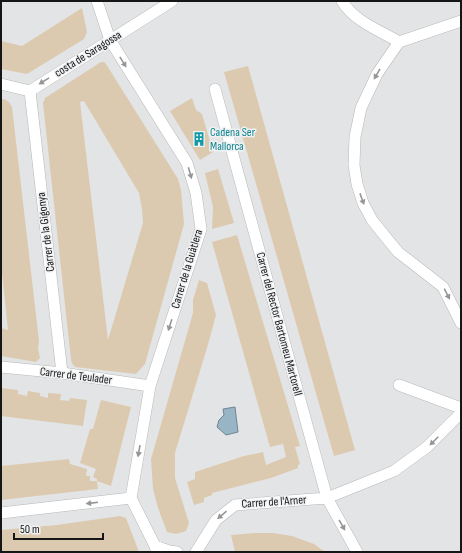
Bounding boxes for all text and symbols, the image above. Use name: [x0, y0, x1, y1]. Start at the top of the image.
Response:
street label: costa de Saragossa: [52, 27, 125, 81]
one-way arrow: [120, 56, 127, 68]
one-way arrow: [374, 68, 381, 80]
one-way arrow: [38, 78, 50, 85]
place label: Cadena Ser Mallorca: [210, 125, 256, 154]
building icon: Cadena Ser Mallorca: [191, 131, 207, 147]
one-way arrow: [187, 167, 193, 179]
street label: Carrer de la Gigonya: [34, 191, 58, 272]
one-way arrow: [359, 193, 365, 205]
street label: Carrer de la Guàtlera: [168, 227, 206, 310]
street label: Carrer del Rector Bartomeu Martorell: [253, 251, 305, 397]
one-way arrow: [443, 289, 450, 300]
one-way arrow: [167, 319, 173, 331]
street label: Carrer de Teulader: [39, 364, 114, 388]
one-way arrow: [429, 436, 439, 446]
one-way arrow: [136, 445, 142, 457]
street label: Carrer de l'Arner: [241, 492, 308, 512]
one-way arrow: [86, 500, 99, 506]
one-way arrow: [216, 511, 227, 520]
scale bar: [14, 515, 103, 541]
one-way arrow: [339, 519, 345, 531]
text: 50 m: [20, 522, 40, 537]

